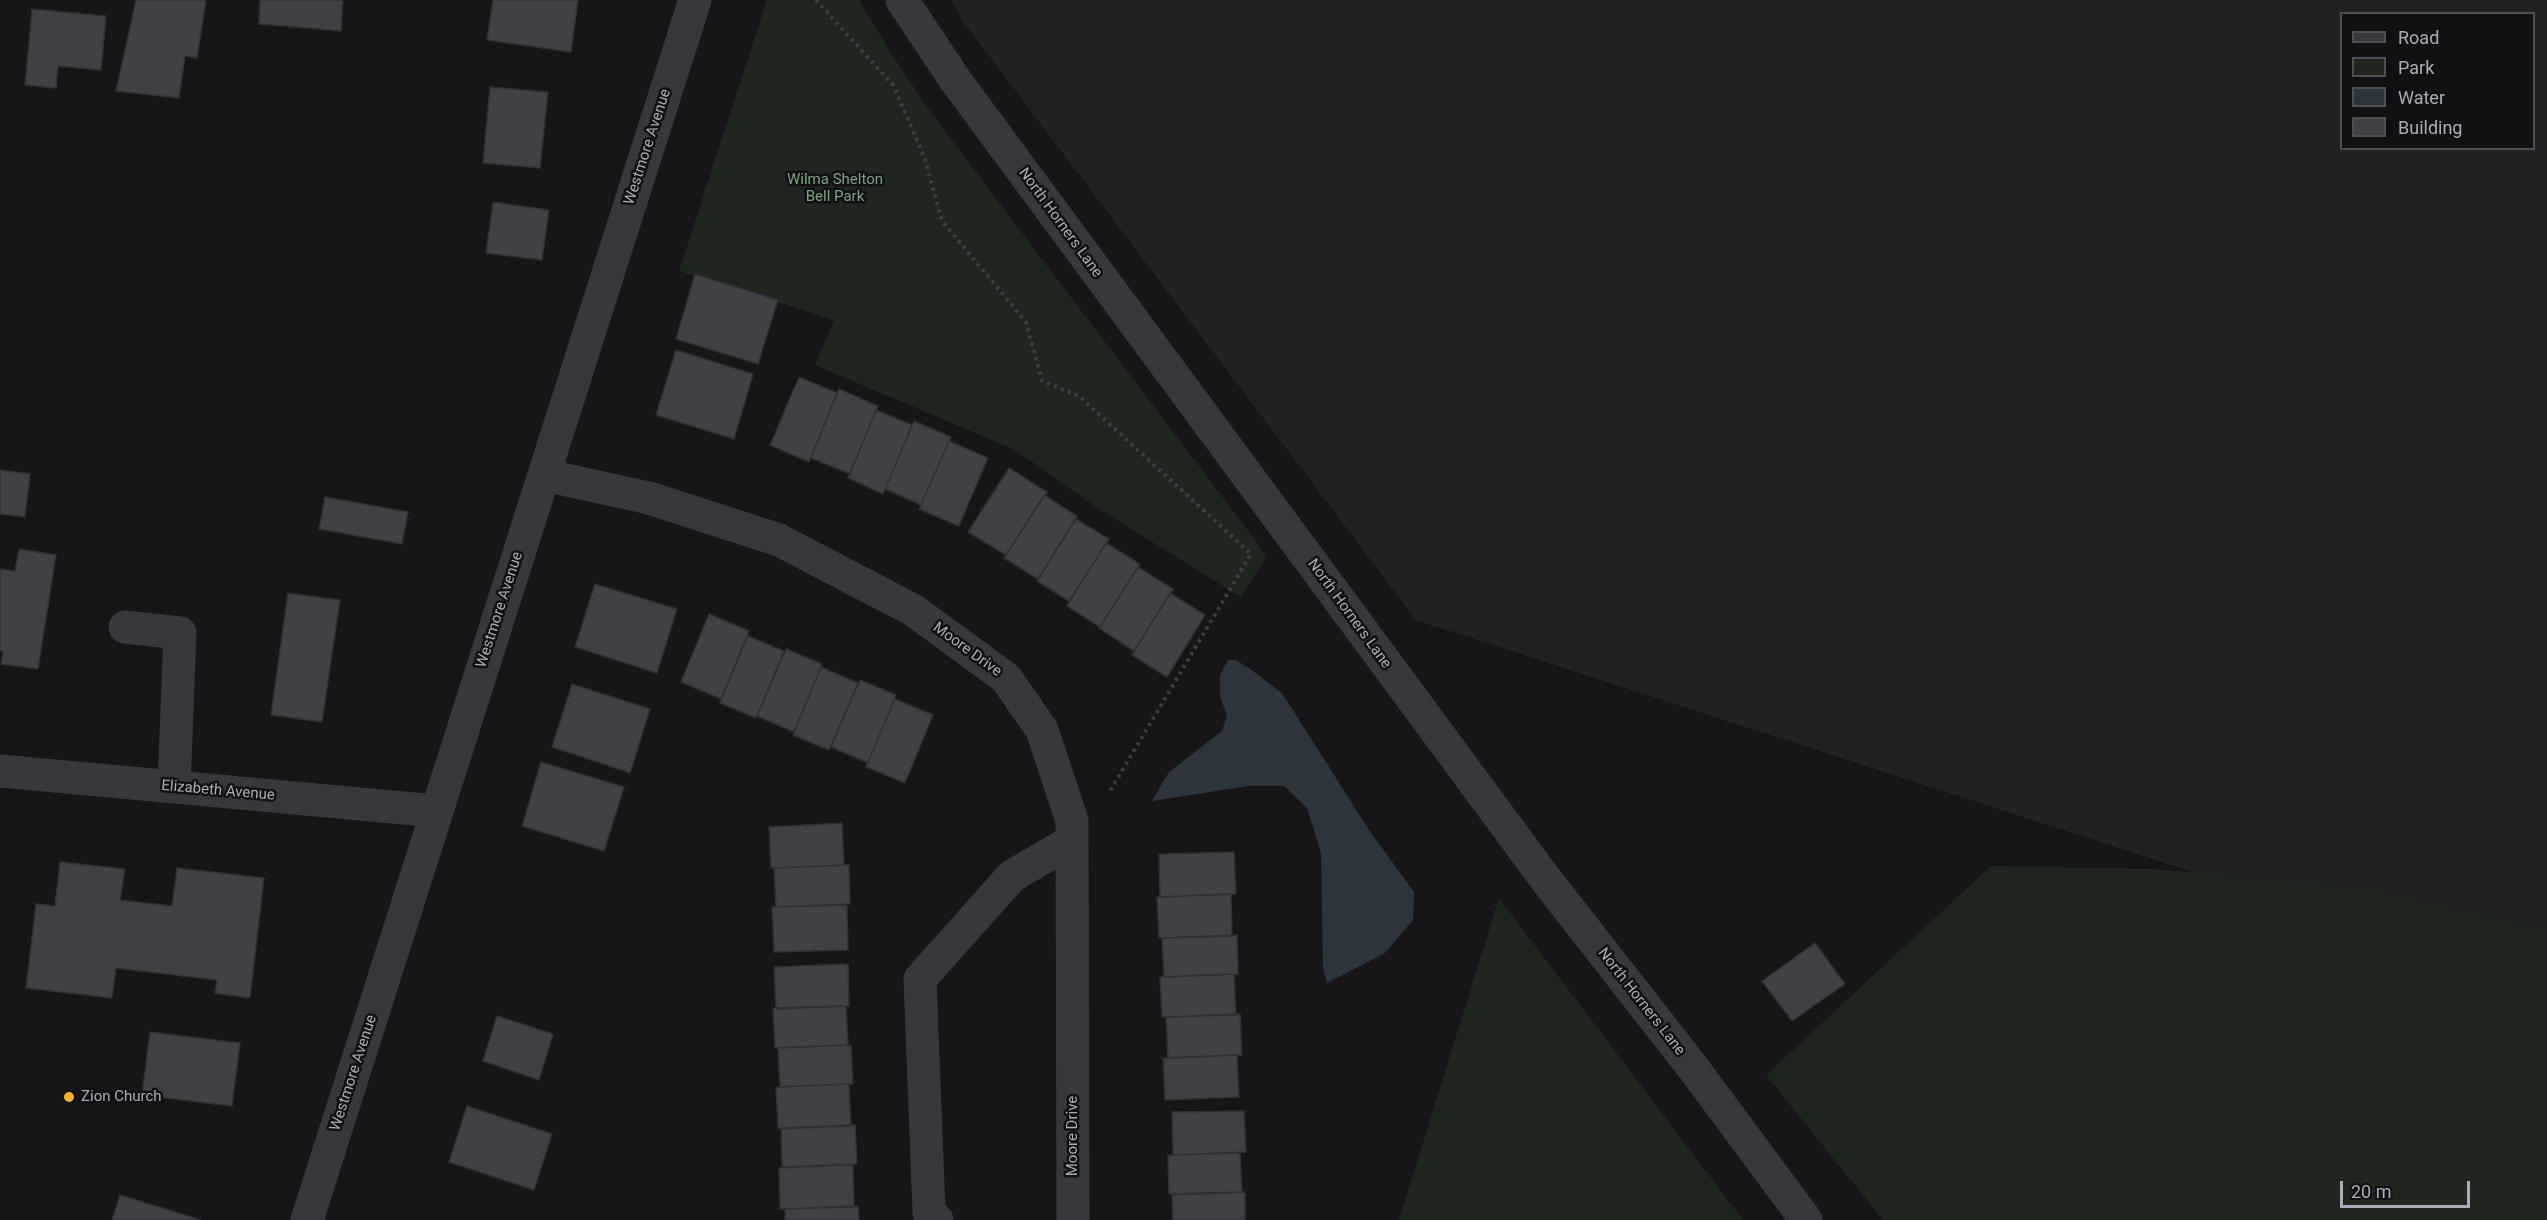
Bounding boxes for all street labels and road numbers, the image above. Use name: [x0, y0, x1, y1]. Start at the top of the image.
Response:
street label: Westmore Avenue: [621, 87, 675, 207]
street label: North Horners Lane: [1014, 165, 1106, 281]
street label: Westmore Avenue: [473, 550, 527, 670]
street label: North Horners Lane: [1303, 556, 1395, 672]
street label: Moore Drive: [929, 619, 1005, 681]
street label: Elizabeth Avenue: [161, 777, 275, 805]
street label: North Horners Lane: [1594, 945, 1688, 1059]
street label: Westmore Avenue: [327, 1013, 381, 1133]
street label: Moore Drive: [1064, 1096, 1082, 1176]

